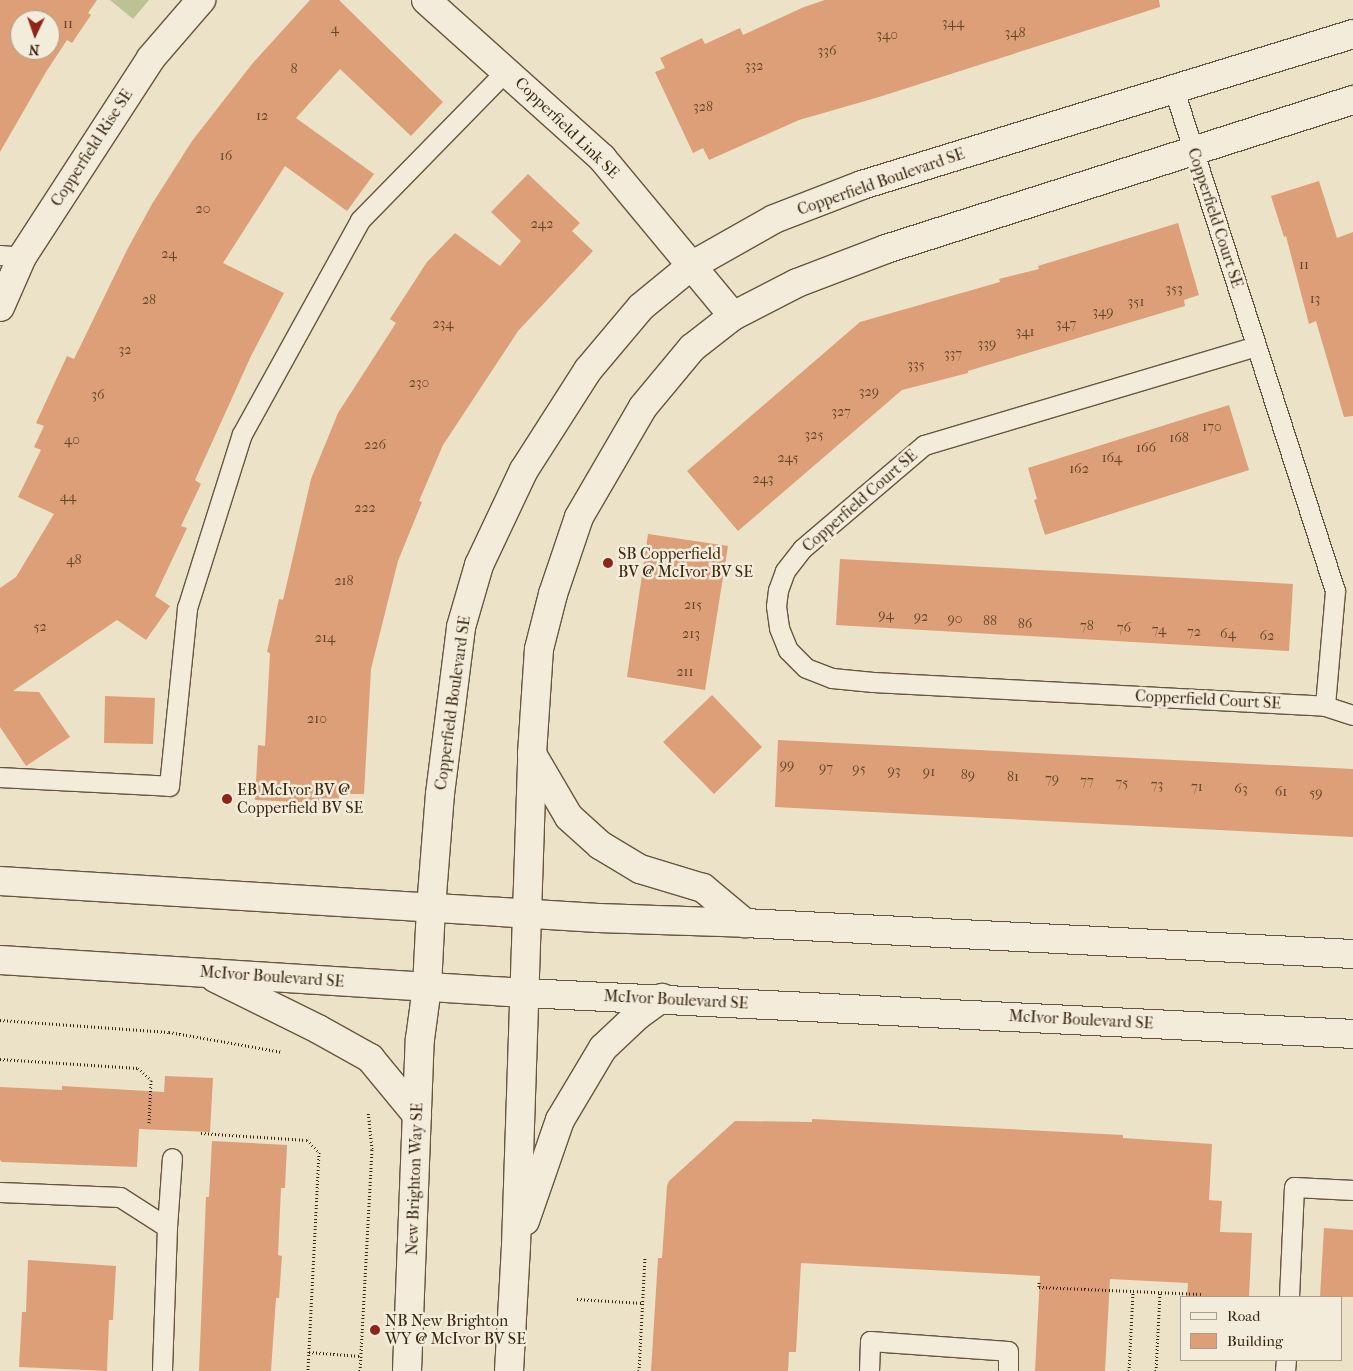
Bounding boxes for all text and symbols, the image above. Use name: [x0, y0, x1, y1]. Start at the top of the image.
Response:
north arrow: [10, 10, 60, 60]
house number: 344: [942, 15, 964, 31]
house number: 11: [63, 16, 73, 32]
house number: 4: [331, 21, 339, 37]
house number: 348: [1004, 25, 1026, 41]
house number: 340: [876, 27, 898, 43]
text: N: [28, 41, 40, 58]
house number: 336: [817, 43, 837, 59]
house number: 332: [745, 58, 763, 74]
house number: 8: [290, 61, 298, 77]
street label: Copperfield Link SE: [511, 73, 623, 183]
street label: Copperfield Rise SE: [47, 86, 137, 210]
house number: 328: [693, 99, 713, 115]
house number: 12: [256, 108, 268, 124]
street label: Copperfield Boulevard SE: [795, 144, 967, 220]
street label: Copperfield Court SE: [1183, 146, 1247, 290]
house number: 16: [220, 148, 232, 164]
house number: 20: [196, 201, 210, 217]
house number: 242: [531, 216, 553, 232]
house number: 24: [161, 246, 177, 262]
house number: 11: [1299, 257, 1309, 273]
house number: 353: [1165, 281, 1183, 297]
house number: 13: [1310, 291, 1320, 307]
house number: 28: [142, 292, 156, 308]
house number: 351: [1128, 294, 1144, 310]
house number: 349: [1092, 304, 1114, 320]
house number: 234: [432, 316, 454, 332]
house number: 347: [1056, 316, 1076, 332]
house number: 341: [1015, 324, 1035, 340]
house number: 339: [978, 336, 996, 352]
house number: 32: [119, 342, 131, 358]
house number: 337: [944, 346, 962, 362]
house number: 335: [907, 357, 925, 373]
house number: 230: [409, 375, 429, 391]
house number: 329: [859, 384, 879, 400]
house number: 36: [91, 387, 105, 403]
house number: 327: [831, 404, 851, 420]
house number: 170: [1202, 419, 1222, 435]
house number: 325: [805, 427, 823, 443]
house number: 168: [1169, 430, 1189, 446]
house number: 40: [64, 432, 80, 448]
house number: 226: [364, 437, 386, 453]
house number: 166: [1136, 440, 1156, 456]
street label: Copperfield Court SE: [799, 446, 921, 556]
house number: 245: [777, 450, 799, 466]
house number: 164: [1102, 450, 1122, 466]
house number: 162: [1069, 461, 1089, 477]
house number: 243: [752, 471, 774, 487]
house number: 44: [60, 489, 76, 505]
house number: 222: [354, 500, 376, 516]
place label: SB Copperfield BV @ McIvor BV SE: [618, 544, 753, 582]
house number: 48: [66, 552, 82, 568]
marker: SB Copperfield BV @ McIvor BV SE: [602, 557, 614, 569]
house number: 218: [334, 573, 354, 589]
house number: 215: [684, 597, 702, 613]
house number: 94: [878, 607, 894, 623]
house number: 92: [914, 609, 928, 625]
house number: 90: [947, 611, 963, 627]
house number: 88: [983, 613, 997, 629]
street label: Copperfield Boulevard SE: [431, 615, 475, 791]
house number: 86: [1018, 616, 1032, 632]
house number: 78: [1080, 618, 1094, 634]
house number: 52: [33, 619, 47, 635]
house number: 76: [1117, 620, 1131, 636]
house number: 74: [1152, 622, 1166, 638]
house number: 72: [1187, 624, 1201, 640]
house number: 213: [682, 626, 700, 642]
house number: 64: [1220, 626, 1236, 642]
house number: 62: [1260, 628, 1274, 644]
house number: 214: [315, 630, 335, 646]
house number: 211: [676, 664, 694, 680]
street label: Copperfield Court SE: [1135, 687, 1281, 713]
house number: 210: [307, 711, 327, 727]
house number: 99: [780, 757, 794, 773]
house number: 97: [819, 760, 833, 776]
house number: 95: [852, 761, 866, 777]
house number: 93: [887, 763, 901, 779]
house number: 91: [923, 764, 935, 780]
house number: 89: [961, 767, 975, 783]
house number: 81: [1007, 769, 1019, 785]
house number: 79: [1045, 771, 1059, 787]
house number: 77: [1080, 773, 1094, 789]
house number: 75: [1116, 775, 1128, 791]
house number: 73: [1151, 777, 1163, 793]
house number: 71: [1191, 779, 1203, 795]
place label: EB McIvor BV @ Copperfield BV SE: [237, 780, 363, 818]
house number: 63: [1234, 781, 1248, 797]
house number: 61: [1275, 784, 1287, 800]
house number: 59: [1309, 785, 1323, 801]
marker: EB McIvor BV @ Copperfield BV SE: [221, 793, 233, 805]
street label: McIvor Boulevard SE: [199, 962, 345, 992]
street label: McIvor Boulevard SE: [603, 987, 749, 1013]
street label: McIvor Boulevard SE: [1008, 1007, 1154, 1033]
street label: New Brighton Way SE: [403, 1103, 427, 1255]
legend: [1180, 1296, 1343, 1361]
text: Road: [1227, 1307, 1260, 1325]
place label: NB New Brighton WY @ McIvor BV SE: [385, 1311, 526, 1349]
marker: NB New Brighton WY @ McIvor BV SE: [369, 1324, 381, 1336]
text: Building: [1227, 1332, 1283, 1350]

